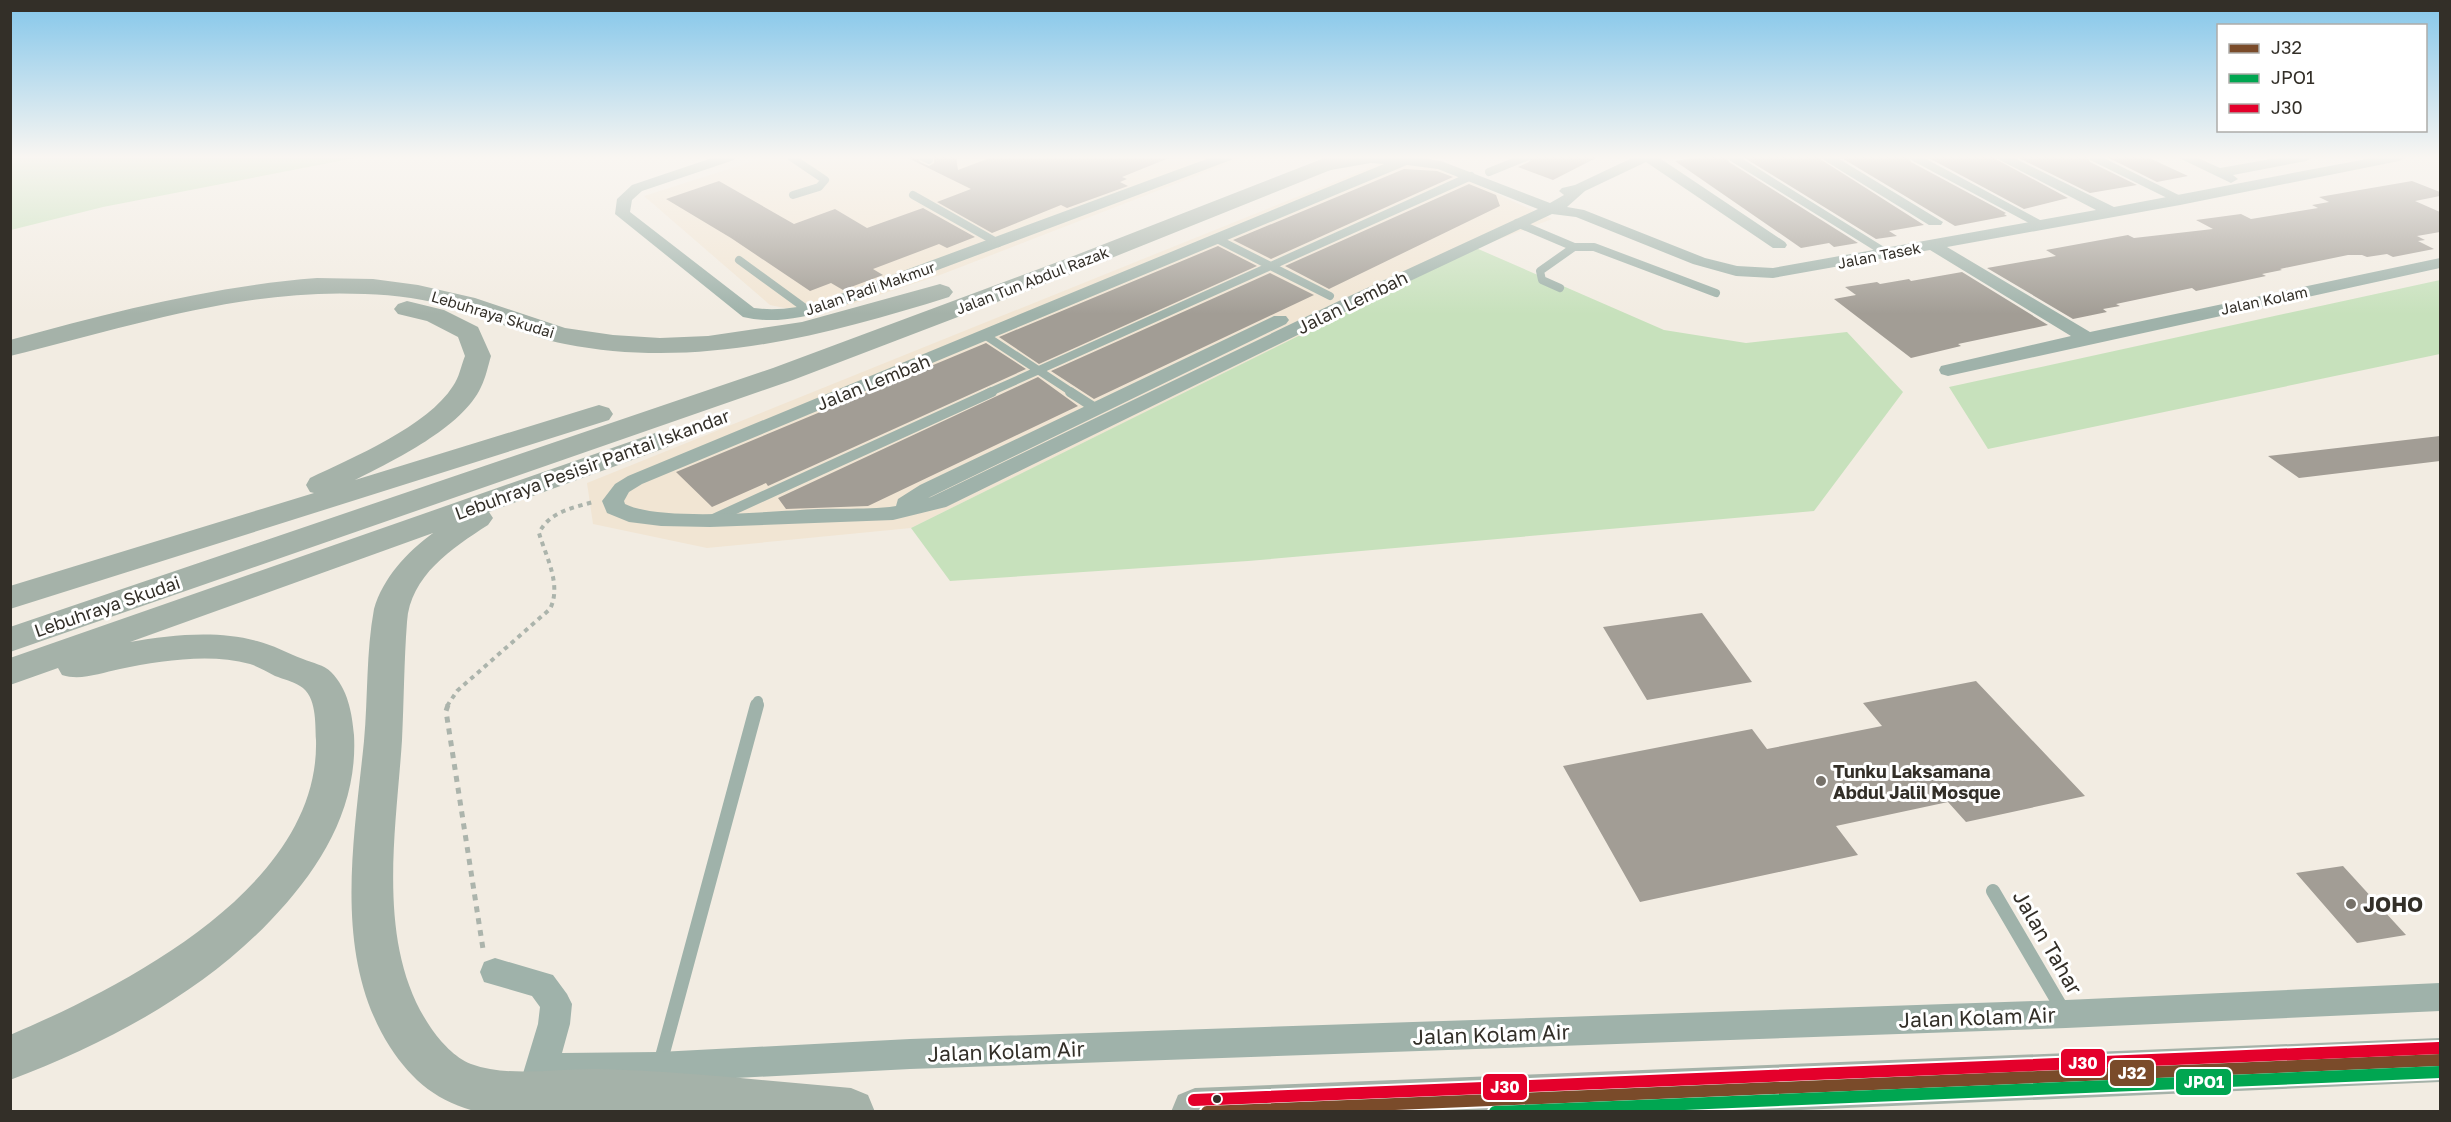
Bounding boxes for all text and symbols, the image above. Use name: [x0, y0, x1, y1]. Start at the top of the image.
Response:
legend: [2217, 24, 2427, 132]
text: J32: [2271, 36, 2302, 58]
text: JPO1: [2271, 66, 2315, 88]
text: J30: [2271, 96, 2303, 118]
street label: Jalan Tasek: [1836, 238, 1923, 272]
street label: Jalan Tun Abdul Razak: [953, 242, 1111, 317]
street label: Jalan Padi Makmur: [803, 257, 937, 319]
street label: Jalan Lembah: [1293, 266, 1411, 338]
street label: Jalan Kolam: [2219, 282, 2309, 318]
street label: Lebuhraya Skudai: [429, 287, 557, 341]
street label: Jalan Lembah: [813, 349, 933, 415]
street label: Lebuhraya Pesisir Pantai Iskandar: [452, 404, 732, 524]
street label: Lebuhraya Skudai: [31, 571, 183, 641]
place label: Tunku Laksamana Abdul Jalil Mosque: [1833, 760, 2001, 803]
marker: Tunku Laksamana Abdul Jalil Mosque: [1814, 774, 1828, 788]
street label: Jalan Tahar: [2008, 885, 2088, 999]
place label: JOHO: [2363, 891, 2423, 917]
marker: JOHO: [2344, 897, 2358, 911]
street label: Jalan Kolam Air: [1898, 1001, 2056, 1033]
street label: Jalan Kolam Air: [1412, 1018, 1570, 1050]
street label: Jalan Kolam Air: [927, 1035, 1085, 1067]
line badge: J30: [2060, 1048, 2106, 1077]
text: J30: [2068, 1053, 2098, 1073]
line badge: J32: [2109, 1059, 2155, 1087]
text: J32: [2118, 1063, 2147, 1083]
line badge: JPO1: [2175, 1068, 2232, 1096]
text: JPO1: [2184, 1072, 2224, 1092]
line badge: J30: [1482, 1073, 1528, 1101]
text: J30: [1490, 1077, 1520, 1097]
unlabelled marker: [1211, 1093, 1223, 1105]

